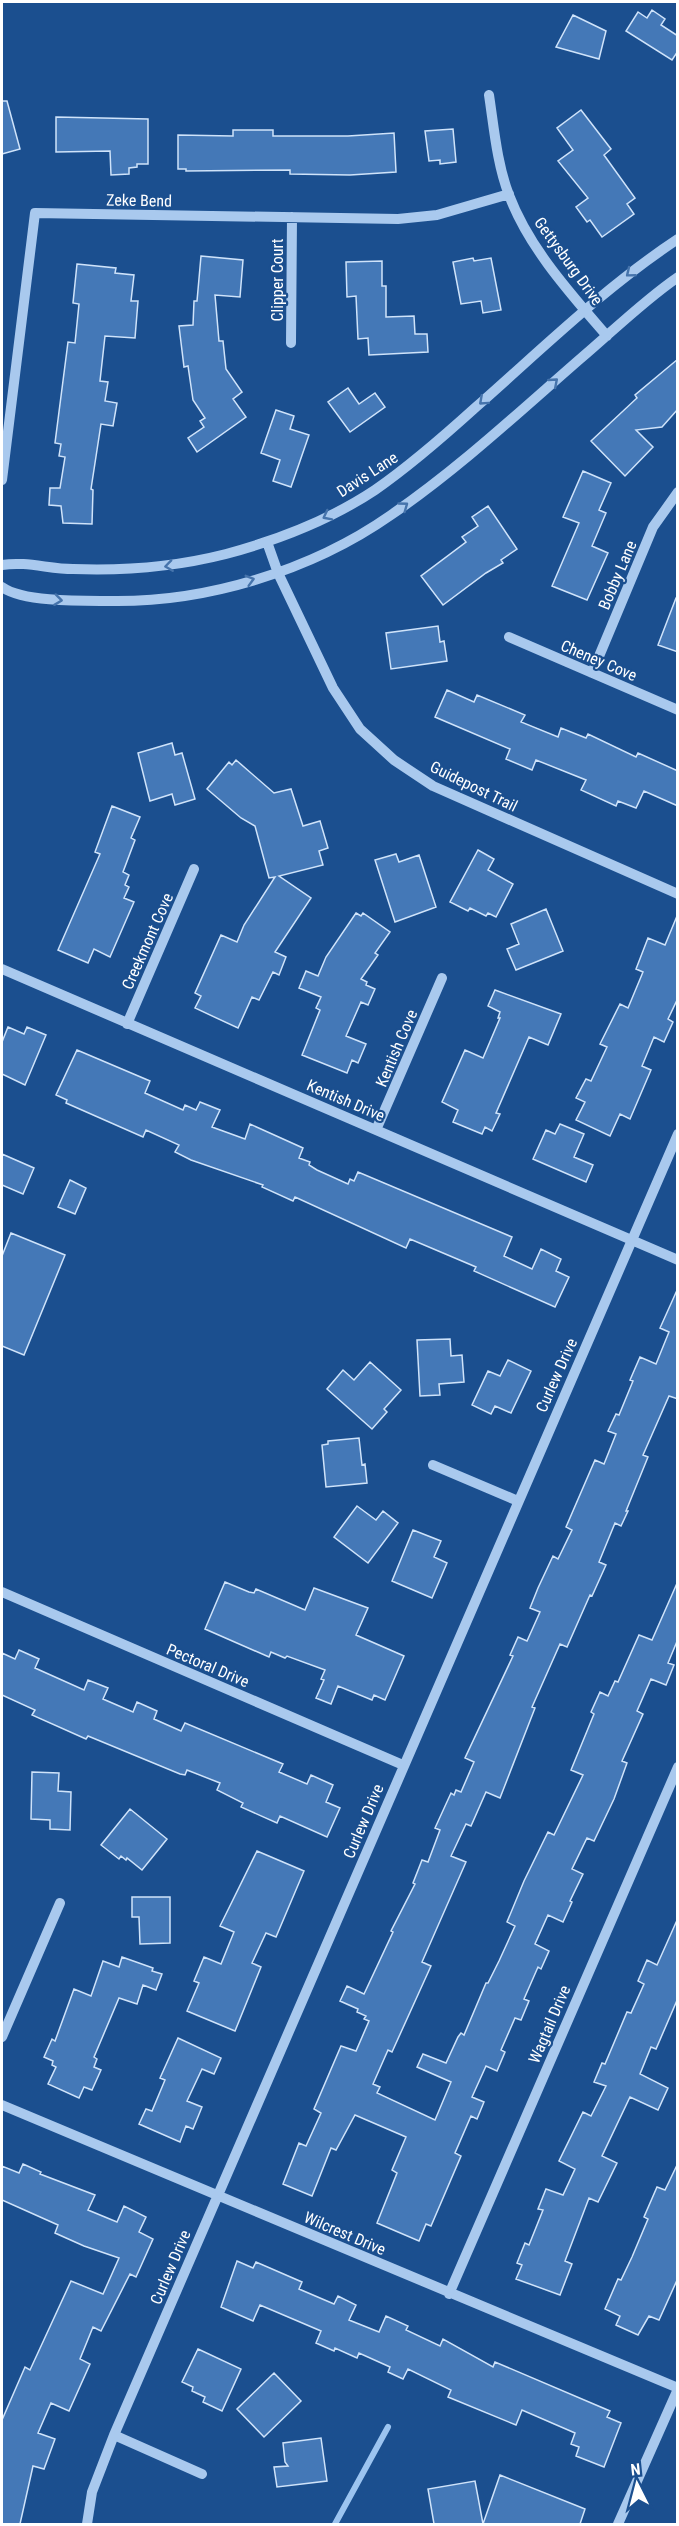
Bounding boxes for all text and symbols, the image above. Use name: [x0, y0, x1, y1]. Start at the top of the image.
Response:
street label: Zeke Bend: [106, 190, 172, 211]
street label: Gettysburg Drive: [530, 214, 607, 309]
street label: Clipper Court: [268, 238, 287, 322]
one-way arrow: [626, 266, 637, 277]
one-way arrow: [547, 378, 558, 389]
one-way arrow: [479, 394, 490, 405]
street label: Davis Lane: [333, 448, 401, 501]
one-way arrow: [397, 502, 408, 513]
one-way arrow: [322, 509, 333, 521]
street label: Bobby Lane: [594, 538, 641, 613]
one-way arrow: [165, 559, 174, 571]
one-way arrow: [245, 575, 255, 588]
one-way arrow: [53, 593, 62, 605]
street label: Cheney Cove: [558, 636, 640, 685]
street label: Guidepost Trail: [427, 757, 521, 816]
street label: Creekmont Cove: [118, 890, 177, 992]
street label: Kentish Cove: [372, 1007, 421, 1090]
street label: Kentish Drive: [304, 1076, 388, 1125]
street label: Curlew Drive: [532, 1335, 581, 1415]
street label: Pectoral Drive: [164, 1640, 252, 1691]
street label: Curlew Drive: [339, 1781, 388, 1861]
street label: Wagtail Drive: [525, 1982, 574, 2066]
street label: Wilcrest Drive: [301, 2208, 388, 2259]
street label: Curlew Drive: [146, 2227, 195, 2307]
north arrow: [607, 2454, 667, 2514]
text: N: [630, 2460, 641, 2480]

